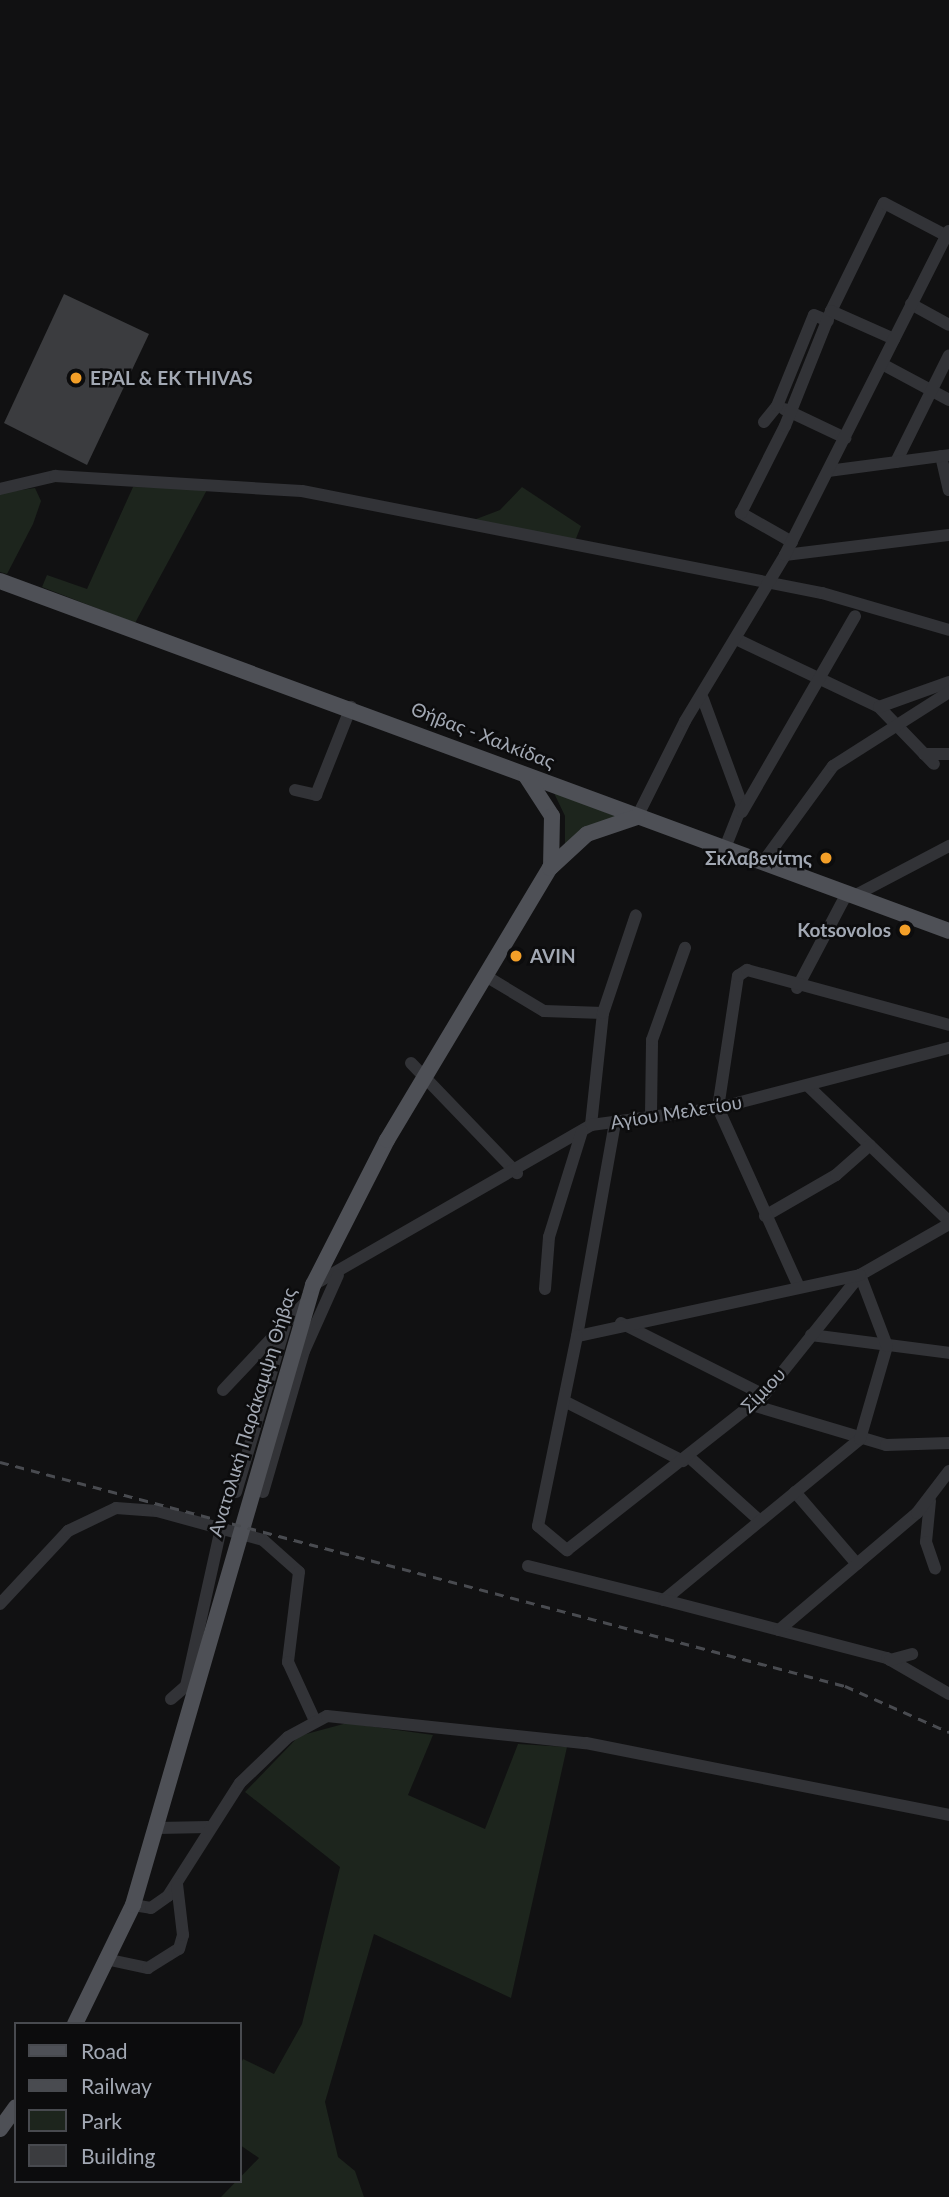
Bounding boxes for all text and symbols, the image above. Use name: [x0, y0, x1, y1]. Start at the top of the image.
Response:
place label: EPAL & EK THIVAS: [90, 367, 254, 389]
marker: EPAL & EK THIVAS: [68, 370, 84, 386]
street label: Θήβας - Χαλκίδας: [408, 697, 558, 773]
place label: Σκλαβενίτης: [705, 847, 812, 869]
marker: Σκλαβενίτης: [818, 850, 834, 866]
place label: Kotsovolos: [797, 919, 891, 941]
marker: Kotsovolos: [897, 922, 913, 938]
place label: AVIN: [530, 945, 576, 967]
marker: AVIN: [508, 948, 524, 964]
street label: Αγίου Μελετίου: [609, 1090, 743, 1134]
street label: Ανατολική Παράκαμψη Θήβας: [203, 1285, 301, 1539]
street label: Σίμιου: [736, 1363, 790, 1417]
legend: [14, 2022, 242, 2183]
text: Road: [81, 2038, 128, 2063]
text: Railway: [81, 2073, 152, 2098]
text: Park: [81, 2108, 122, 2133]
text: Building: [81, 2143, 156, 2168]

